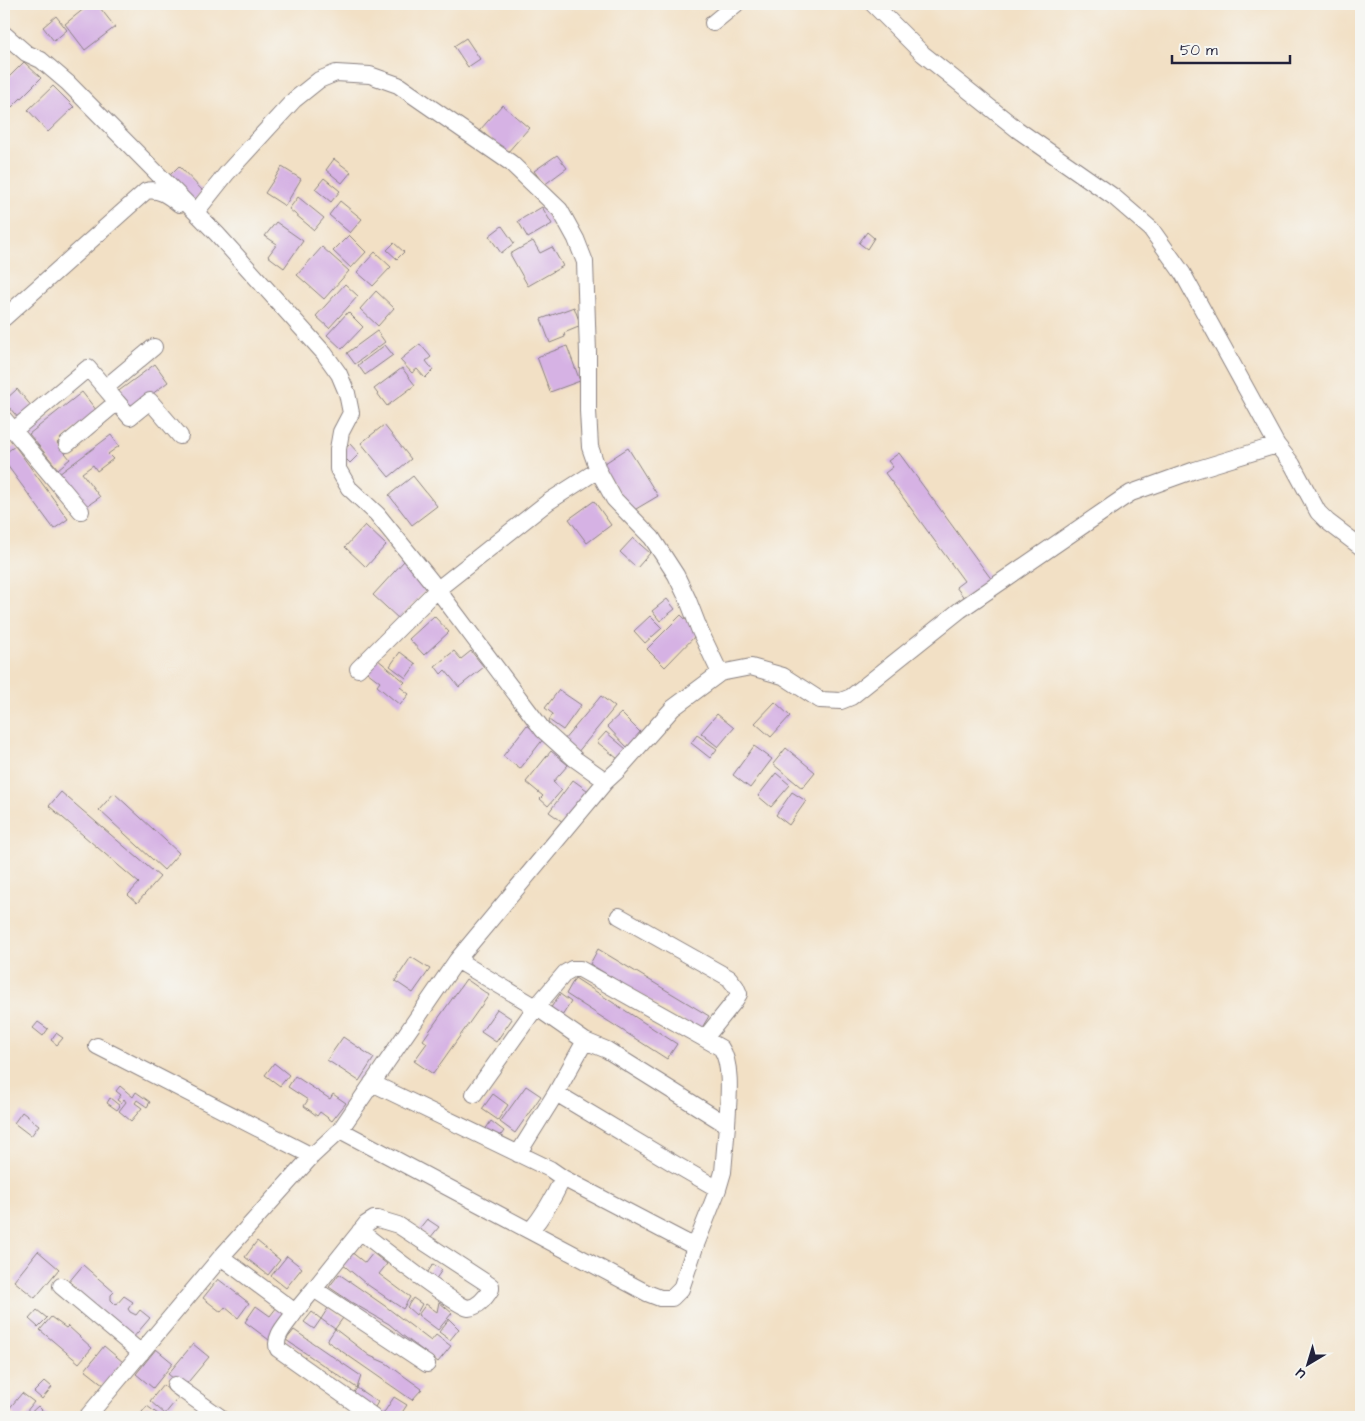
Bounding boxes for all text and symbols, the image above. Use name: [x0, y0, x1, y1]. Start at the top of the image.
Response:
scale bar: [1172, 32, 1290, 64]
text: 50 m: [1180, 40, 1218, 61]
north arrow: [1282, 1338, 1332, 1388]
text: U: [1291, 1363, 1310, 1384]

